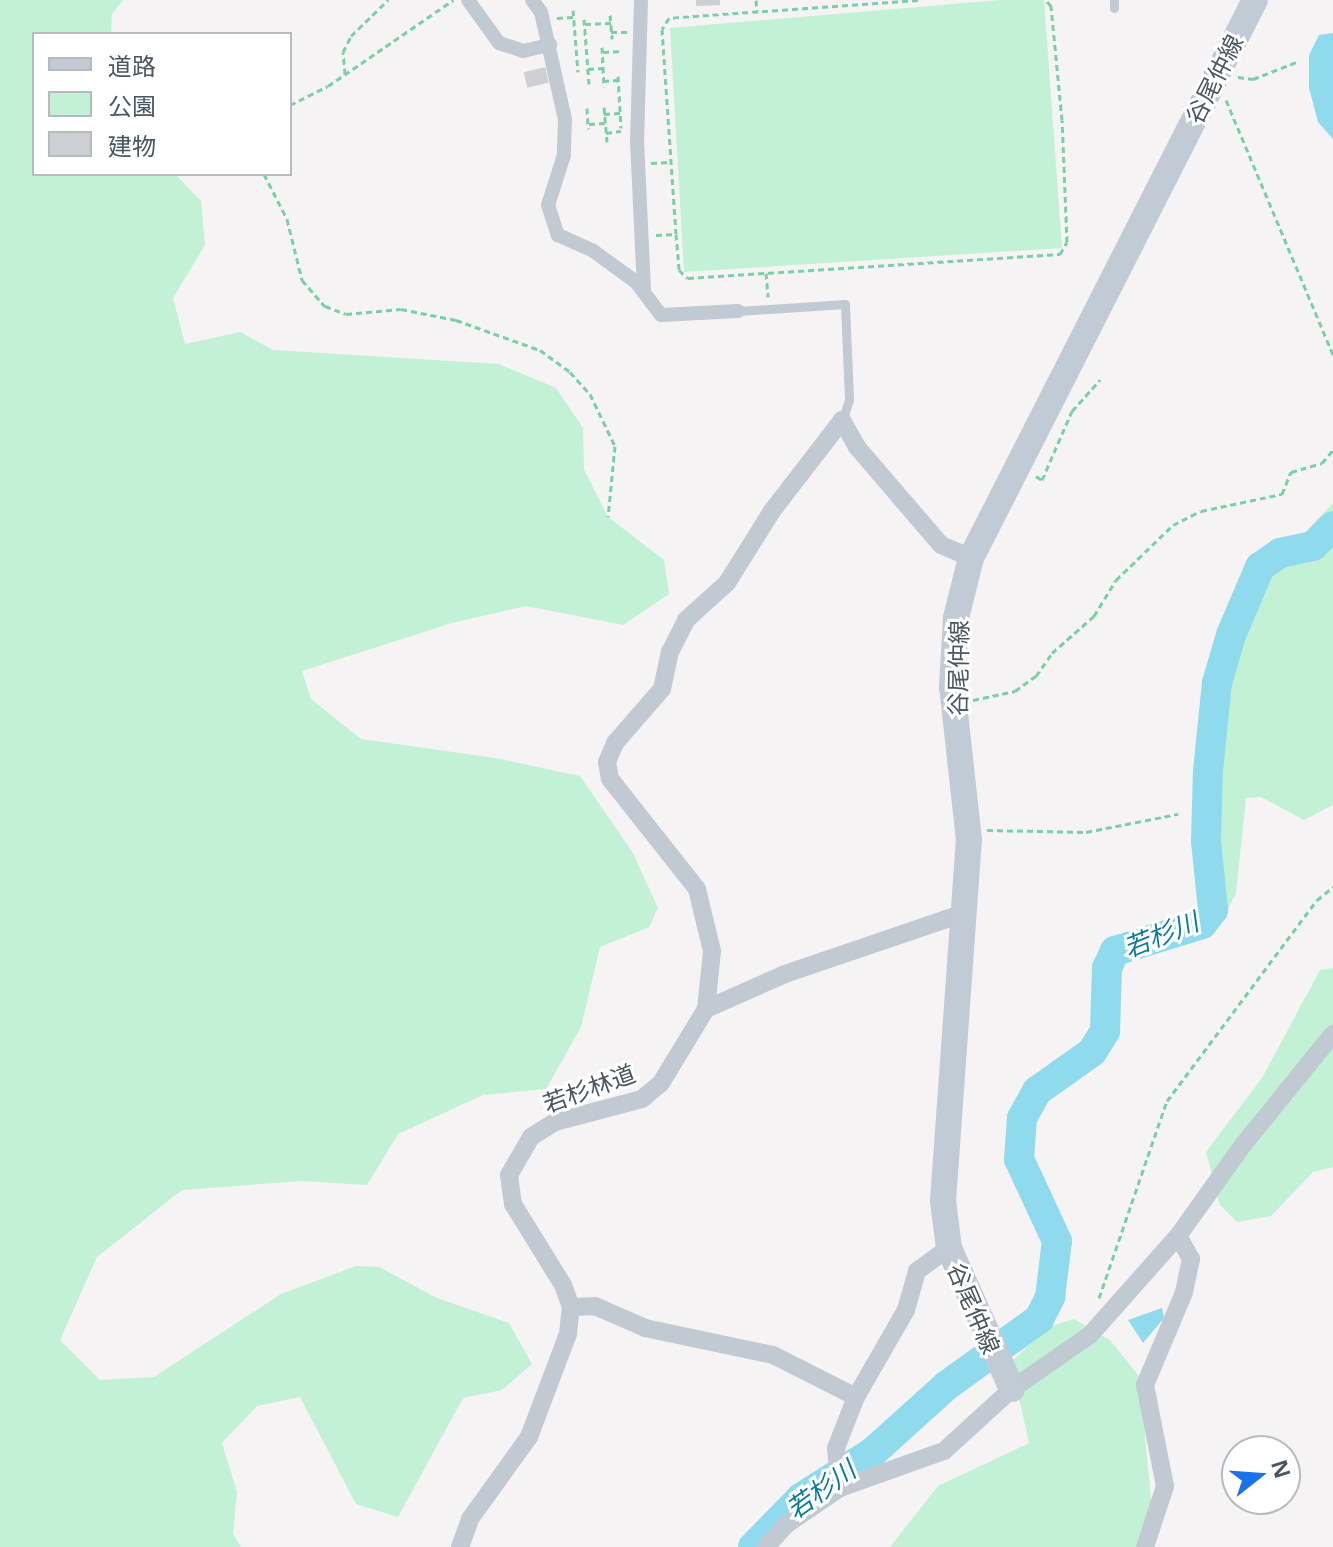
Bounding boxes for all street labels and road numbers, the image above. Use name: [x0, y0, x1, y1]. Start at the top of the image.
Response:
street label: 谷尾仲線: [1179, 30, 1249, 128]
street label: 谷尾仲線: [943, 620, 973, 716]
street label: 若杉林道: [539, 1058, 639, 1118]
street label: 谷尾仲線: [942, 1258, 1006, 1358]

